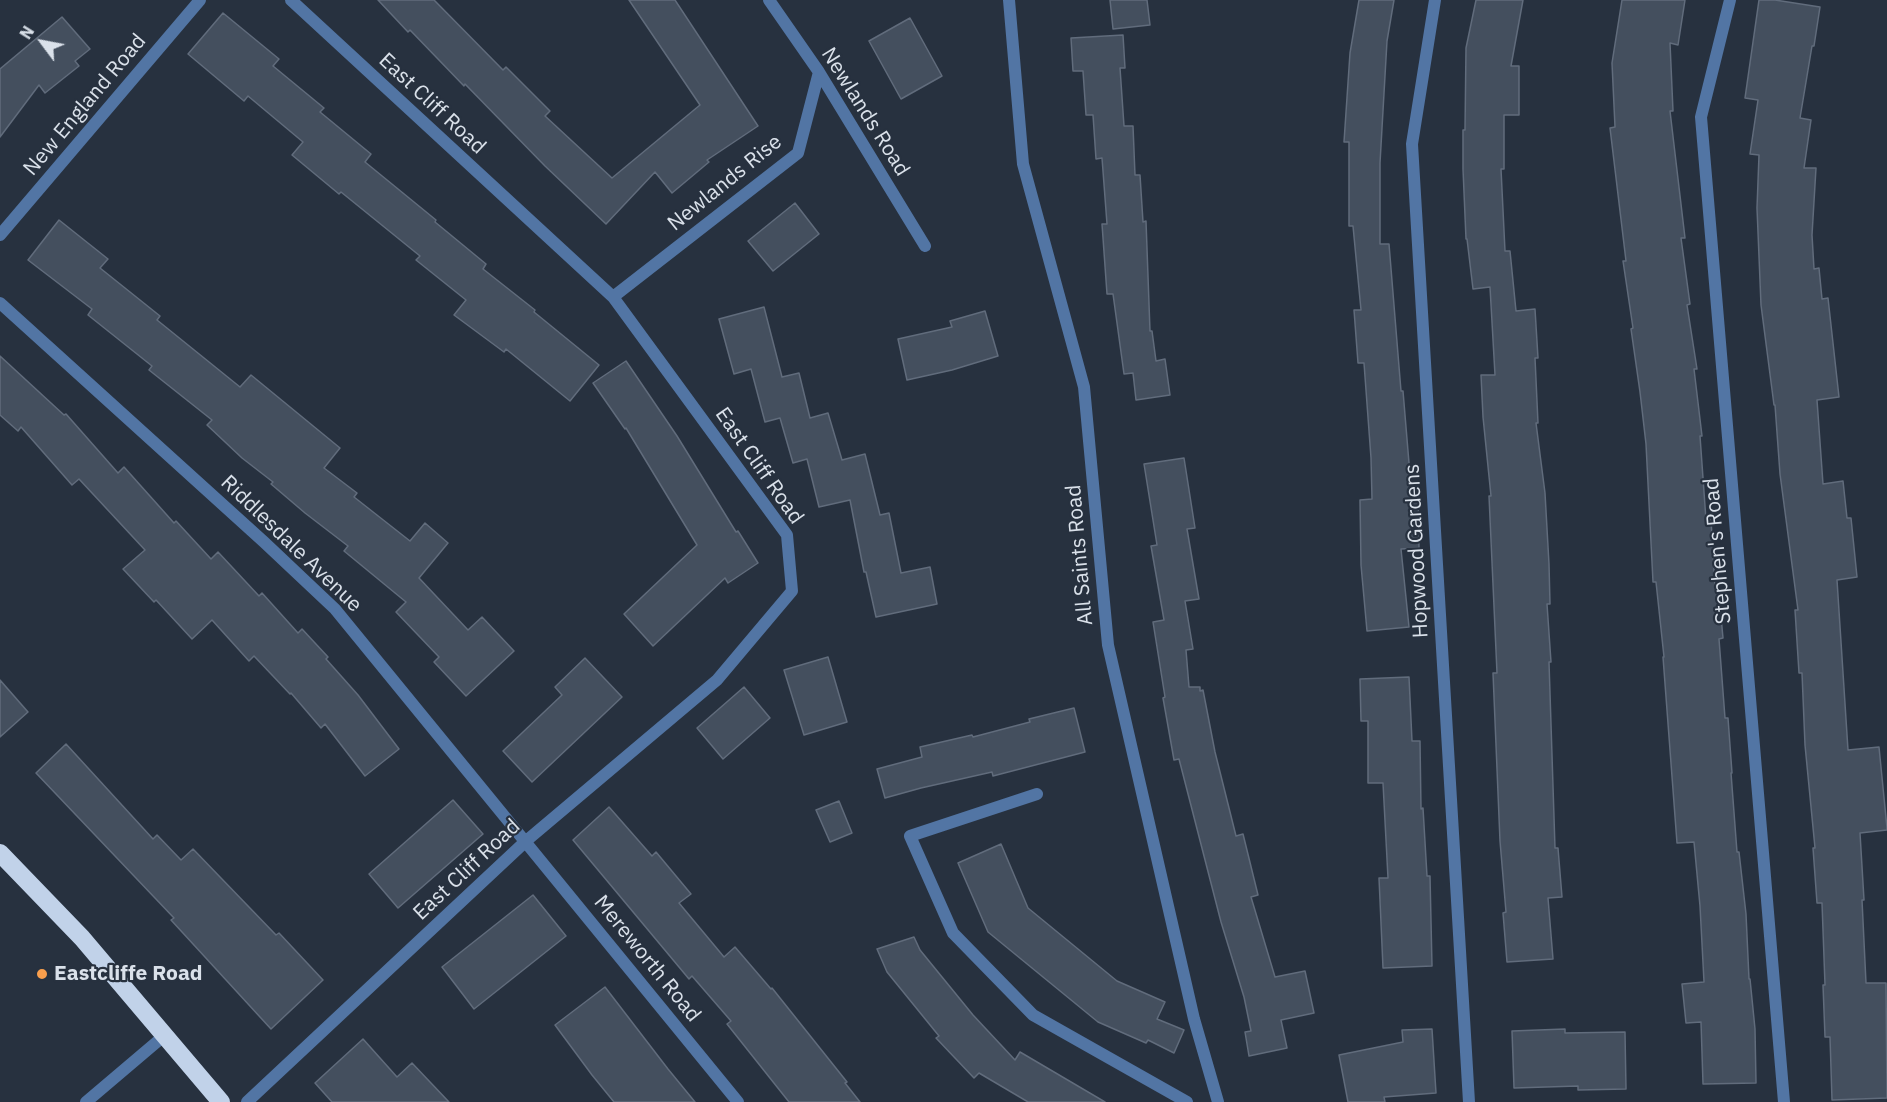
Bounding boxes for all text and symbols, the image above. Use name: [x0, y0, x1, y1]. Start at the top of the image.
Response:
north arrow: [12, 12, 72, 72]
street label: New England Road: [18, 29, 152, 181]
street label: Newlands Road: [815, 43, 915, 181]
street label: East Cliff Road: [373, 48, 491, 160]
street label: Newlands Rise: [663, 129, 787, 237]
street label: East Cliff Road: [709, 403, 809, 529]
street label: Hopwood Gardens: [1400, 463, 1434, 639]
street label: Riddlesdale Avenue: [215, 470, 367, 618]
street label: Stephen's Road: [1699, 477, 1737, 625]
street label: All Saints Road: [1061, 484, 1099, 626]
street label: East Cliff Road: [408, 814, 526, 926]
street label: Mereworth Road: [588, 891, 706, 1027]
place label: Eastcliffe Road: [54, 961, 203, 987]
marker: Eastcliffe Road: [35, 967, 49, 981]

